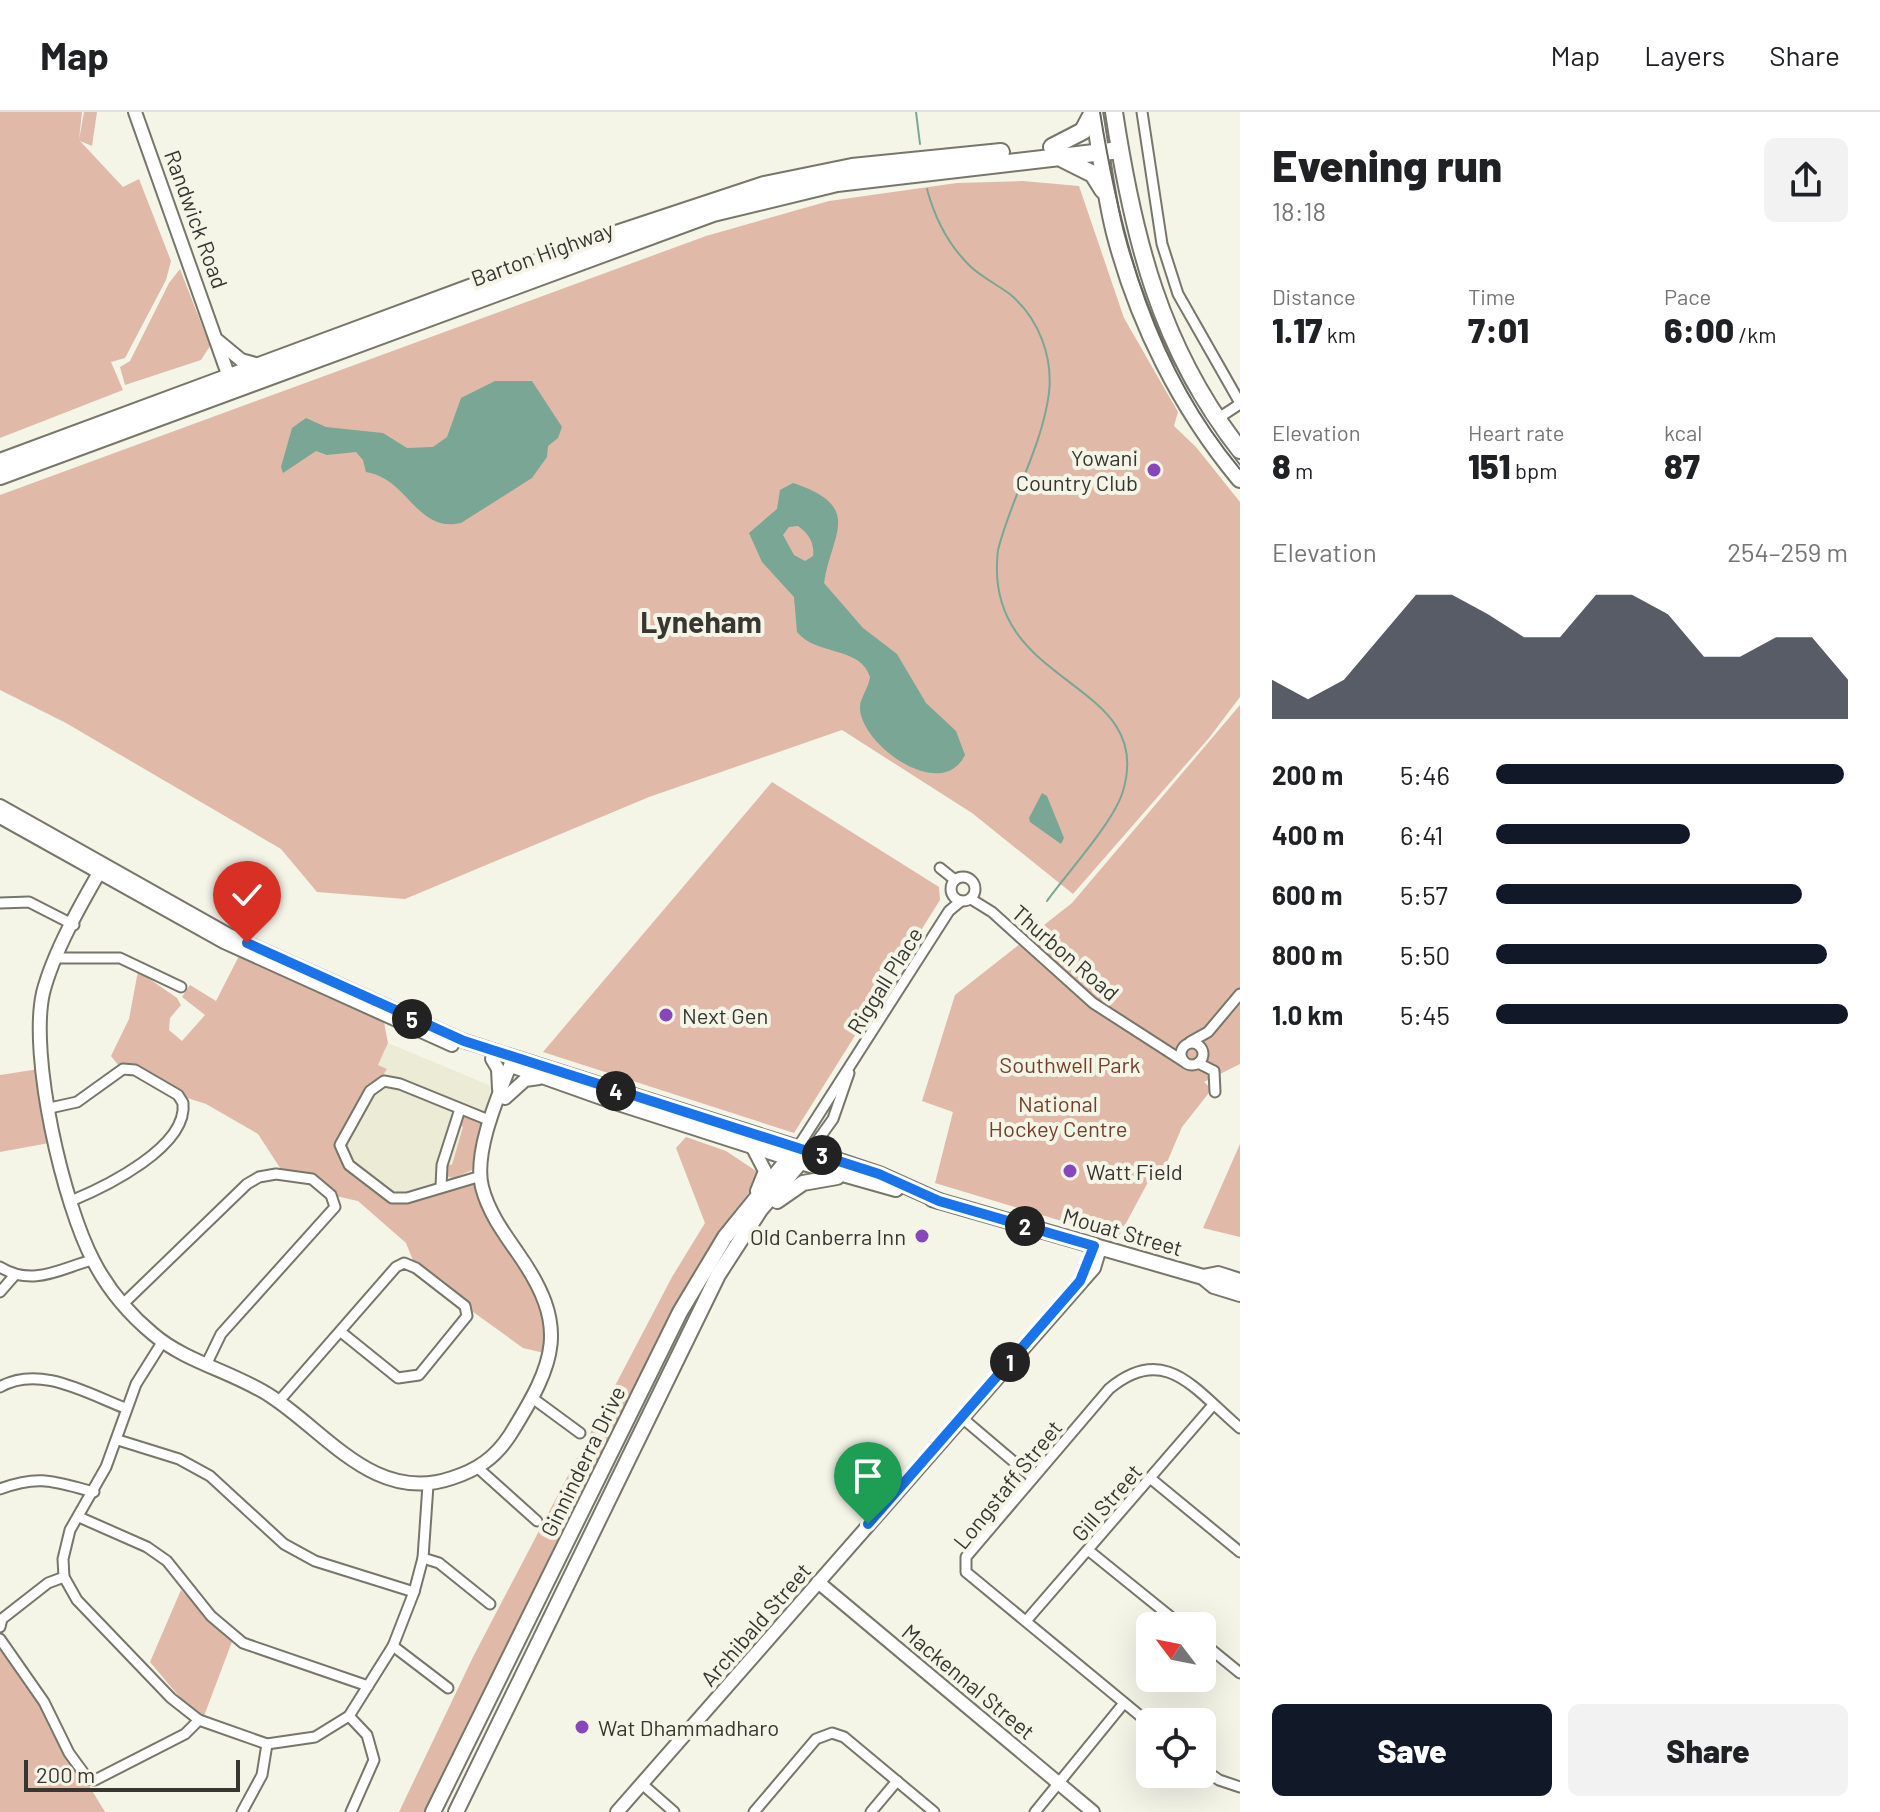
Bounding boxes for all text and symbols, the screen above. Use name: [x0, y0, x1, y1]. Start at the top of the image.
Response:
text: Map: [40, 32, 109, 78]
text: Map: [1550, 38, 1600, 72]
text: Layers: [1644, 38, 1725, 72]
text: Share: [1769, 38, 1840, 72]
text: Evening run: [1272, 138, 1502, 191]
button: share: [1764, 138, 1848, 222]
street label: Randwick Road: [160, 146, 234, 292]
text: 18:18: [1272, 195, 1326, 226]
street label: Barton Highway: [467, 215, 617, 291]
text: Distance: [1272, 283, 1356, 309]
text: Time: [1468, 283, 1516, 309]
text: Pace: [1664, 283, 1711, 309]
text: 1.17: [1272, 309, 1322, 350]
text: 7:01: [1468, 309, 1529, 350]
text: 6:00: [1664, 309, 1734, 350]
text: km: [1322, 321, 1356, 347]
text: /km: [1734, 321, 1776, 347]
text: Elevation: [1272, 419, 1361, 445]
text: Heart rate: [1468, 419, 1565, 445]
text: kcal: [1664, 419, 1702, 445]
place label: Yowani Country Club: [1016, 444, 1138, 495]
text: 8: [1272, 445, 1291, 486]
text: 151: [1468, 445, 1511, 486]
text: 87: [1664, 445, 1700, 486]
text: m: [1291, 457, 1313, 483]
text: bpm: [1511, 457, 1557, 483]
marker: Yowani Country Club: [1145, 461, 1163, 479]
text: Elevation: [1272, 536, 1377, 567]
text: 254–259 m: [1727, 536, 1848, 567]
district label: Lyneham: [640, 603, 762, 639]
text: 200 m: [1272, 759, 1343, 790]
text: 5:46: [1400, 759, 1450, 790]
text: 400 m: [1272, 819, 1344, 850]
text: 6:41: [1400, 819, 1443, 850]
pin: [213, 861, 281, 943]
icon: check: [225, 873, 269, 917]
text: 600 m: [1272, 879, 1343, 910]
text: 5:57: [1400, 879, 1448, 910]
street label: Thurbon Road: [1007, 899, 1125, 1005]
street label: Riggall Place: [841, 922, 927, 1038]
text: 800 m: [1272, 939, 1343, 970]
text: 5:50: [1400, 939, 1450, 970]
pin: 5: [392, 999, 432, 1039]
text: 1.0 km: [1272, 999, 1343, 1030]
text: 5:45: [1400, 999, 1450, 1030]
place label: Next Gen: [682, 1002, 768, 1028]
text: 5: [406, 1006, 418, 1032]
marker: Next Gen: [657, 1006, 675, 1024]
park label: Southwell Park: [999, 1051, 1141, 1077]
pin: 4: [596, 1071, 636, 1111]
text: 4: [609, 1078, 623, 1104]
park label: National Hockey Centre: [989, 1090, 1127, 1141]
pin: 3: [802, 1135, 842, 1175]
text: 3: [816, 1142, 828, 1168]
place label: Watt Field: [1086, 1158, 1183, 1184]
marker: Watt Field: [1061, 1162, 1079, 1180]
street label: Mouat Street: [1060, 1202, 1186, 1260]
pin: 2: [1005, 1206, 1045, 1246]
text: 2: [1019, 1213, 1031, 1239]
place label: Old Canberra Inn: [750, 1223, 906, 1249]
marker: Old Canberra Inn: [913, 1227, 931, 1245]
pin: 1: [990, 1342, 1030, 1382]
text: 1: [1006, 1349, 1014, 1375]
street label: Ginninderra Drive: [534, 1381, 630, 1541]
street label: Longstaff Street: [947, 1414, 1067, 1554]
pin: [834, 1442, 902, 1524]
icon: arrive: [846, 1454, 890, 1498]
street label: Gill Street: [1065, 1458, 1147, 1546]
street label: Archibald Street: [694, 1557, 816, 1691]
north arrow: [1136, 1612, 1216, 1692]
map controls: [1136, 1612, 1216, 1788]
street label: Mackennal Street: [897, 1618, 1041, 1744]
button: Save: [1272, 1704, 1552, 1796]
button: Share: [1568, 1704, 1848, 1796]
button: locate: [1136, 1708, 1216, 1788]
place label: Wat Dhammadharo: [598, 1714, 779, 1740]
marker: Wat Dhammadharo: [573, 1718, 591, 1736]
scale bar: [24, 1756, 240, 1792]
text: 200 m: [36, 1761, 95, 1787]

